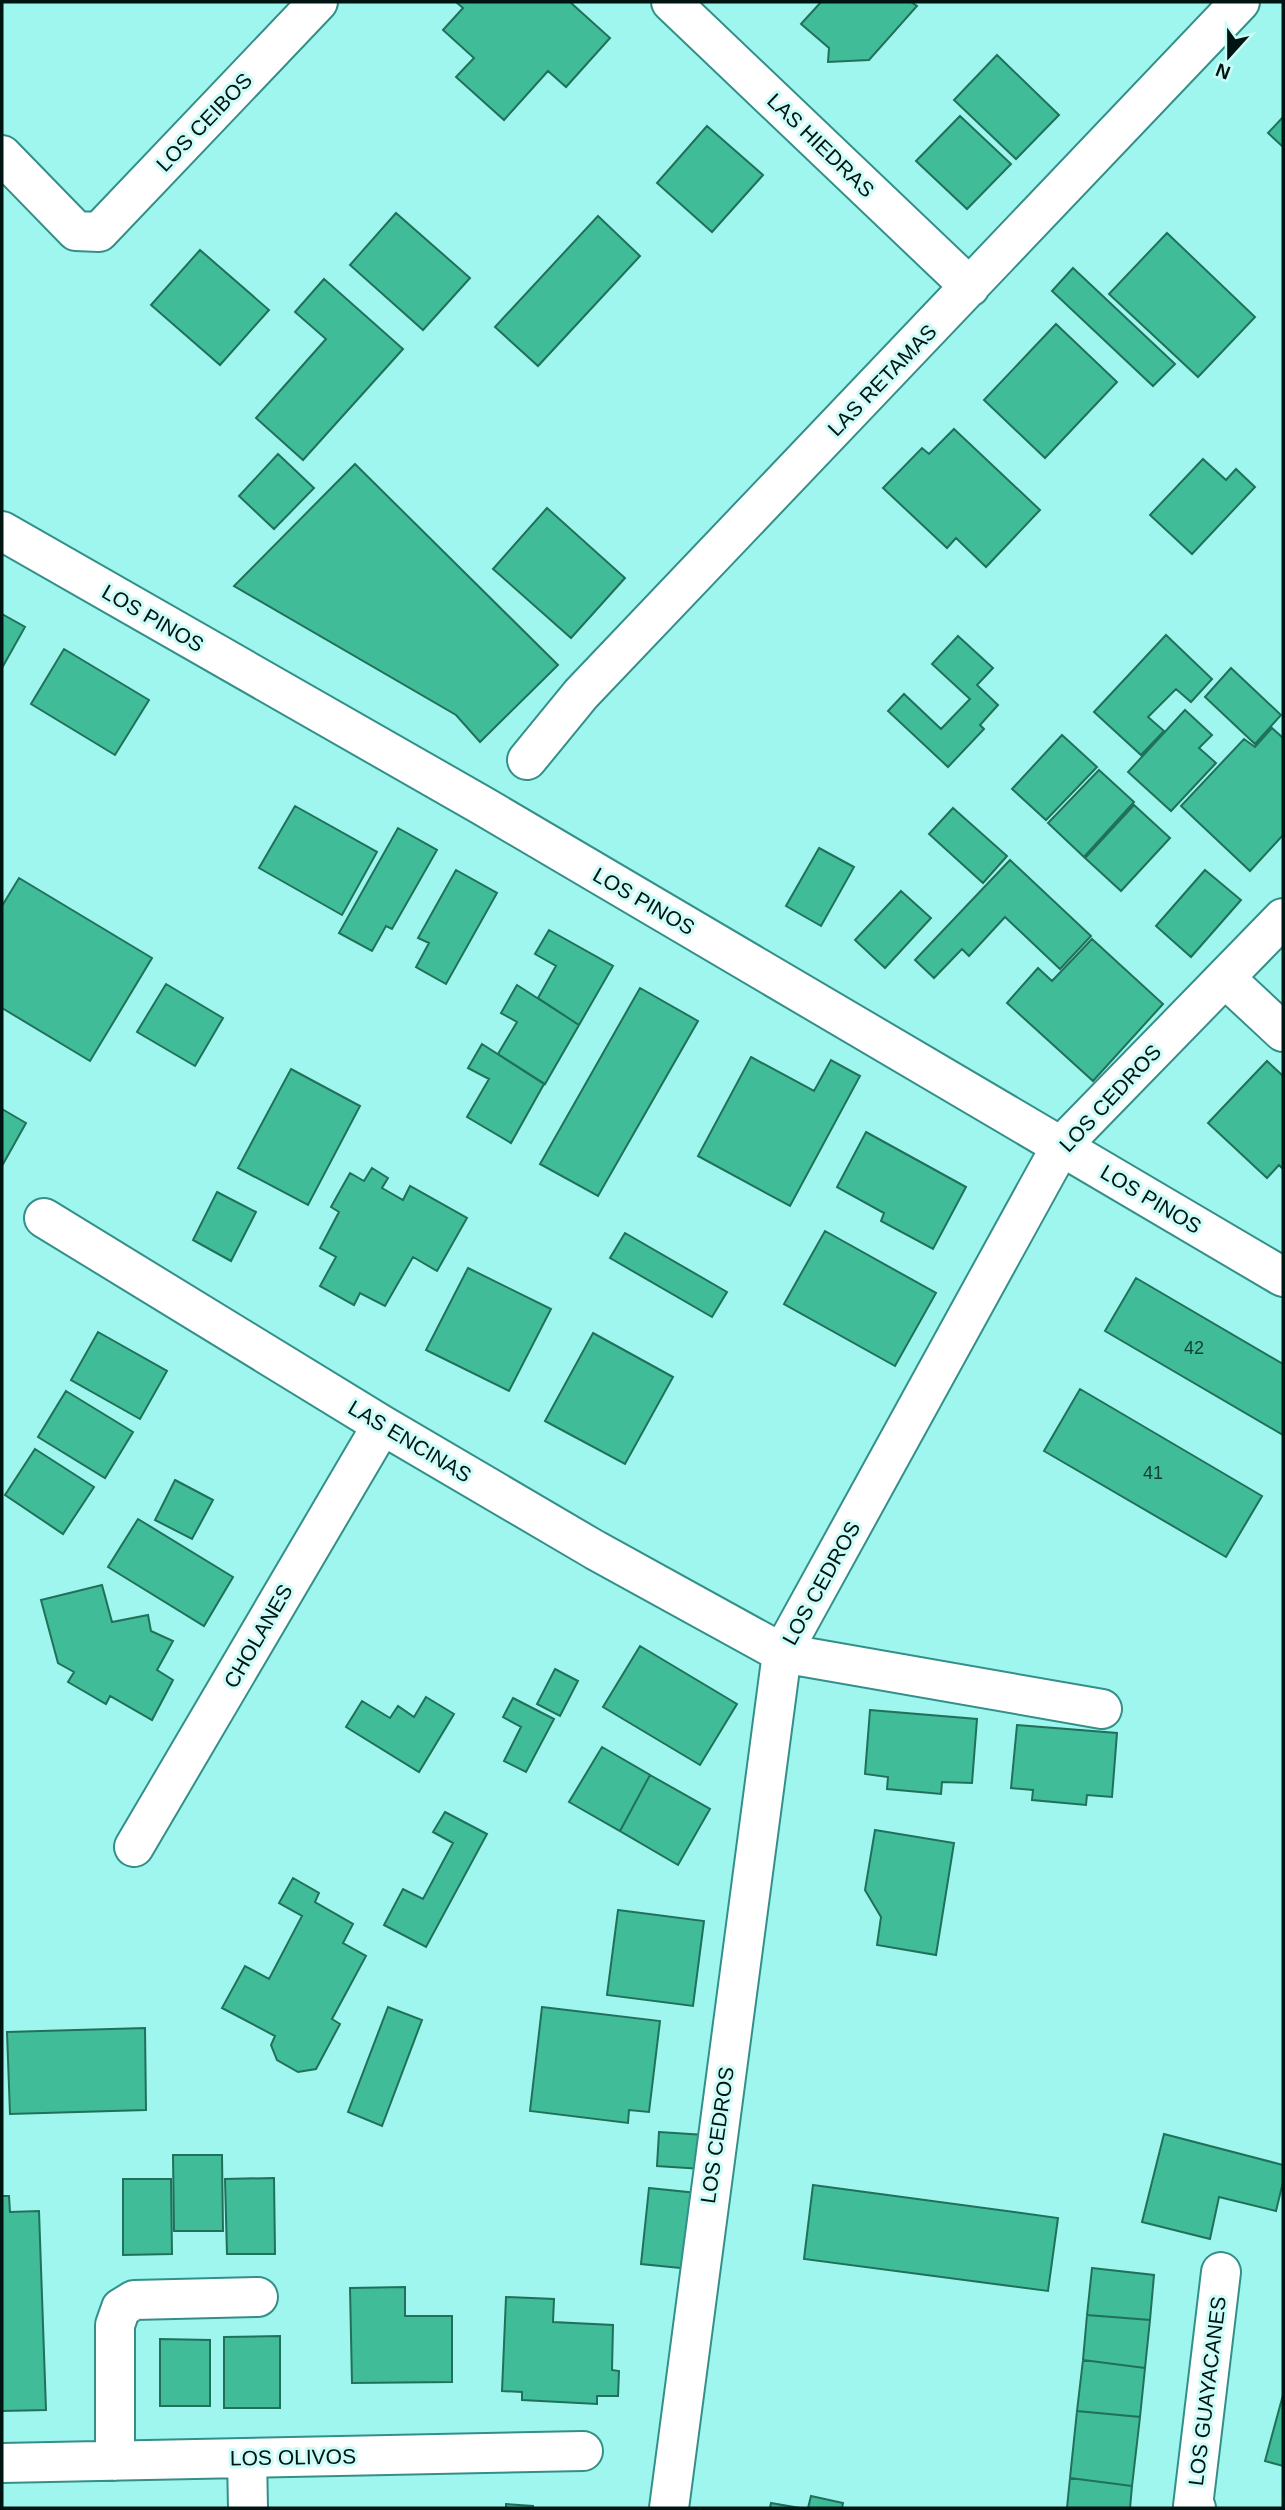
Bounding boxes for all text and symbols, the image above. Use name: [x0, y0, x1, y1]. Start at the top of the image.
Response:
north arrow: [1194, 21, 1264, 91]
text: N: [1213, 59, 1233, 84]
street label: LOS CEIBOS: [152, 68, 256, 176]
street label: LAS HIEDRAS: [763, 88, 879, 202]
street label: LAS RETAMAS: [823, 320, 941, 440]
street label: LOS PINOS: [98, 580, 208, 656]
street label: LOS PINOS: [589, 863, 699, 939]
street label: LOS CEDROS: [1055, 1040, 1165, 1156]
street label: LOS PINOS: [1097, 1160, 1205, 1238]
house number: 42: [1184, 1338, 1204, 1358]
street label: LAS ENCINAS: [345, 1395, 475, 1487]
house number: 41: [1143, 1463, 1163, 1483]
street label: LOS CEDROS: [778, 1517, 864, 1649]
street label: CHOLANES: [219, 1580, 297, 1692]
street label: LOS CEDROS: [696, 2065, 738, 2205]
street label: LOS GUAYACANES: [1184, 2295, 1230, 2487]
street label: LOS OLIVOS: [230, 2444, 356, 2470]

